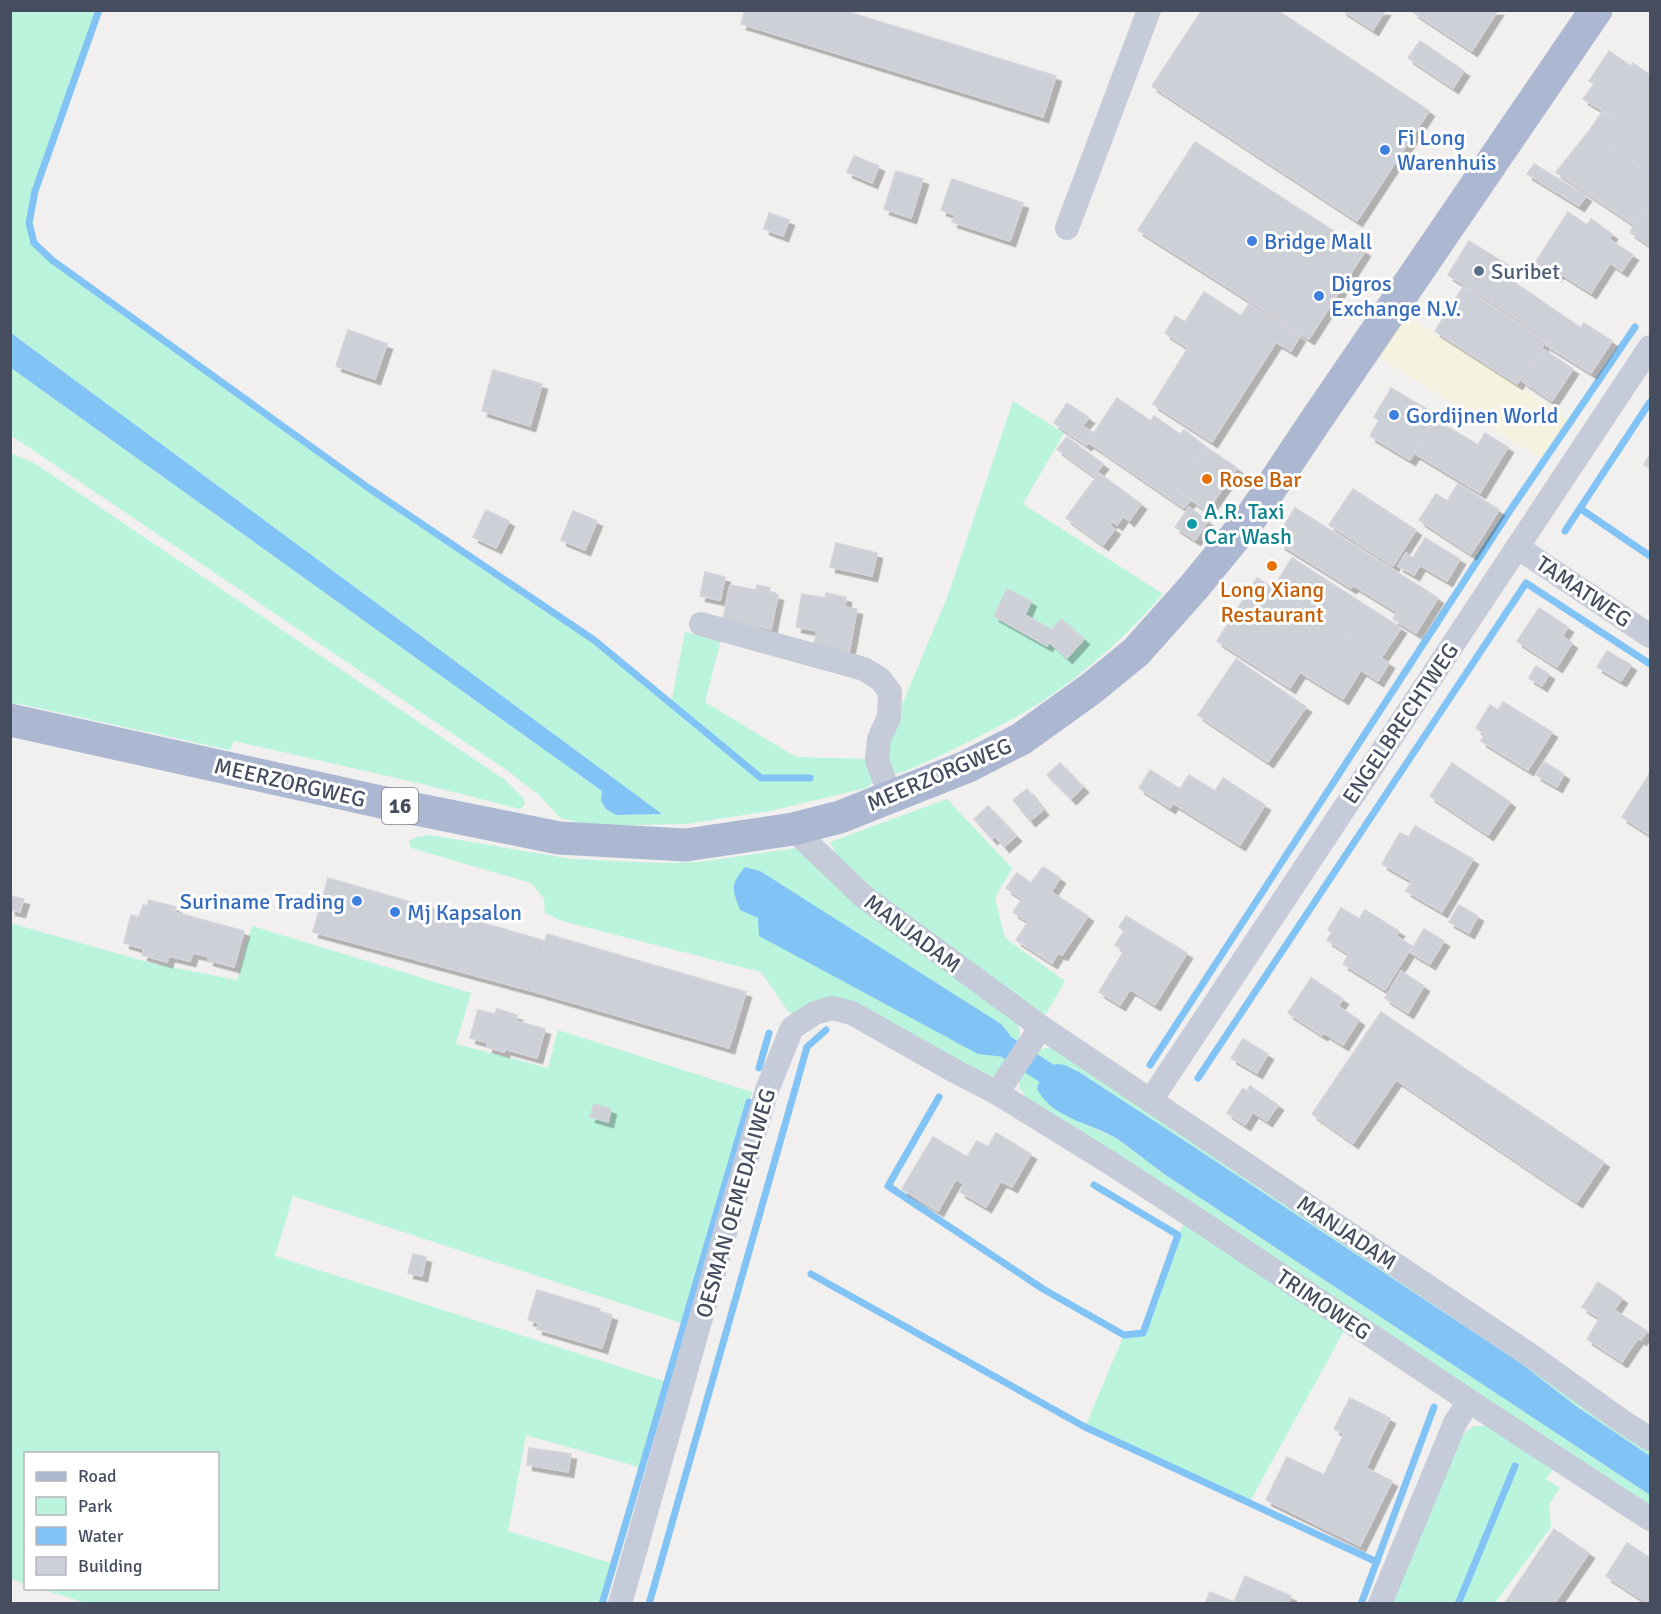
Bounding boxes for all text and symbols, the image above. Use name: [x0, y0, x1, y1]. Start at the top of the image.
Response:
place label: Fi Long Warenhuis: [1397, 124, 1496, 176]
marker: Fi Long Warenhuis: [1378, 143, 1392, 157]
place label: Bridge Mall: [1264, 228, 1372, 255]
marker: Bridge Mall: [1245, 234, 1259, 248]
place label: Suribet: [1491, 258, 1560, 285]
marker: Suribet: [1472, 264, 1486, 278]
place label: Digros Exchange N.V.: [1331, 270, 1461, 322]
marker: Digros Exchange N.V.: [1312, 289, 1326, 303]
place label: Gordijnen World: [1406, 402, 1558, 429]
marker: Gordijnen World: [1387, 408, 1401, 422]
place label: Rose Bar: [1219, 466, 1301, 493]
marker: Rose Bar: [1200, 472, 1214, 486]
place label: A.R. Taxi Car Wash: [1204, 498, 1292, 550]
marker: A.R. Taxi Car Wash: [1185, 517, 1199, 531]
street label: TAMATWEG: [1531, 550, 1636, 633]
marker: Long Xiang Restaurant: [1265, 559, 1279, 573]
place label: Long Xiang Restaurant: [1220, 576, 1324, 628]
street label: ENGELBRECHTWEG: [1337, 638, 1464, 809]
street label: MEERZORGWEG: [863, 732, 1016, 817]
street label: MEERZORGWEG: [212, 752, 368, 813]
road number: 16: [382, 788, 418, 824]
place label: Suriname Trading: [180, 888, 345, 915]
street label: MANJADAM: [859, 888, 966, 979]
marker: Suriname Trading: [350, 894, 364, 908]
place label: Mj Kapsalon: [407, 899, 522, 926]
marker: Mj Kapsalon: [388, 905, 402, 919]
street label: OESMAN OEMEDALIWEG: [690, 1085, 781, 1321]
street label: MANJADAM: [1292, 1189, 1402, 1276]
street label: TRIMOWEG: [1271, 1263, 1376, 1346]
legend: [24, 1452, 219, 1590]
text: Road: [78, 1465, 117, 1487]
text: Park: [78, 1495, 113, 1517]
text: Water: [78, 1525, 124, 1547]
text: Building: [78, 1555, 142, 1577]

